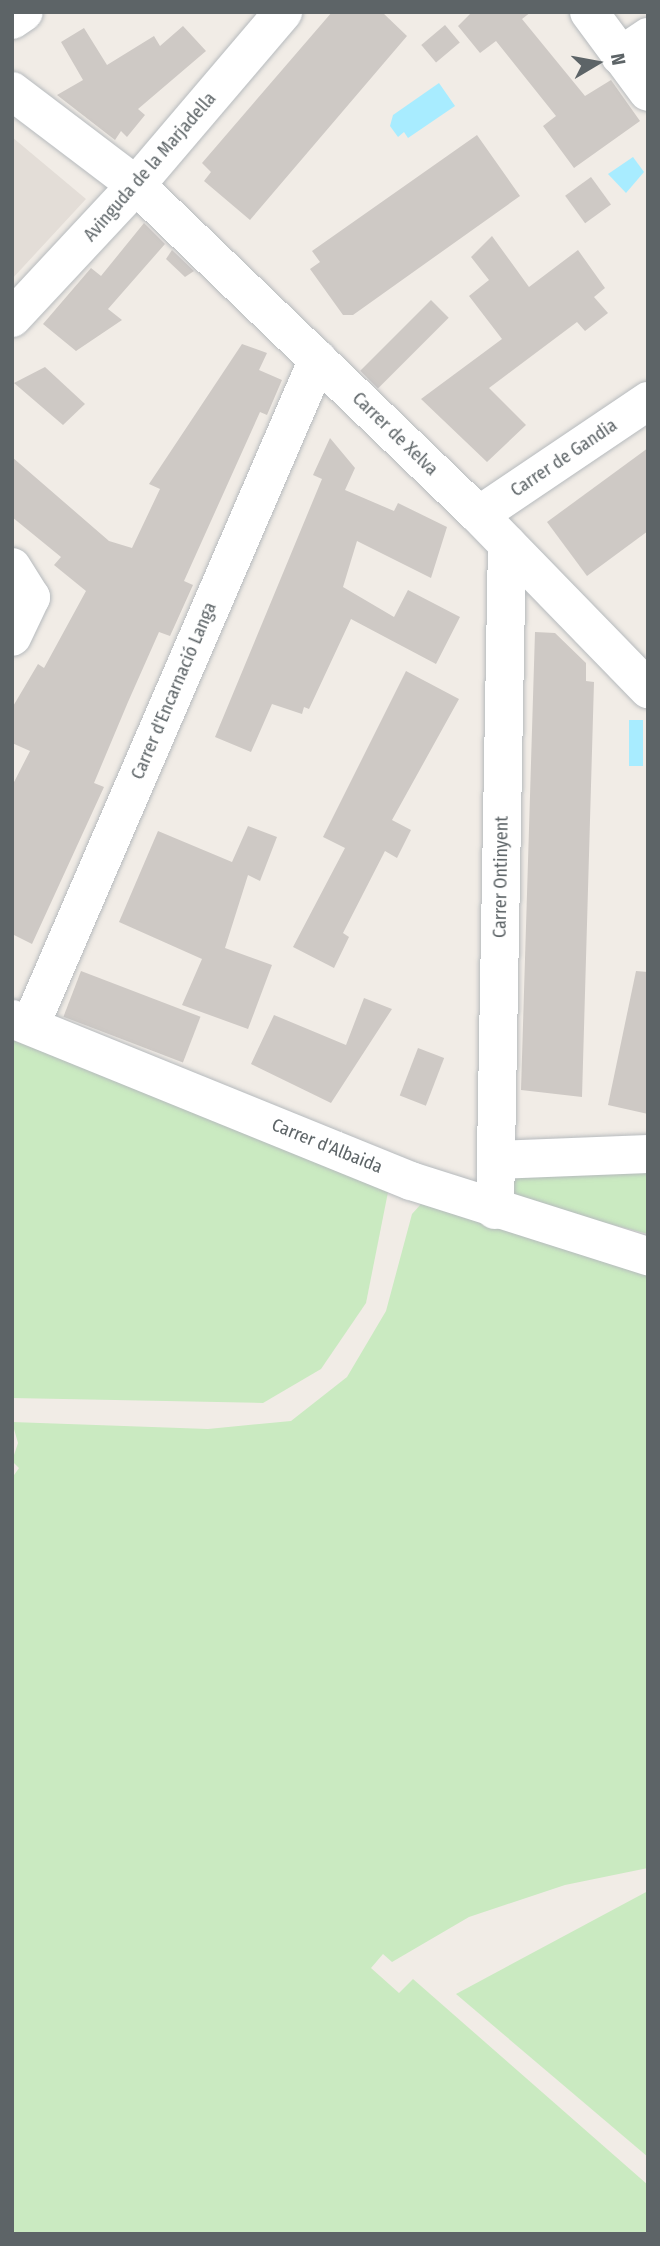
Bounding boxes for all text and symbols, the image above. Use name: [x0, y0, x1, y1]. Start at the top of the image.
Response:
north arrow: [562, 28, 632, 98]
text: N: [606, 52, 630, 67]
street label: Avinguda de la Marjadella: [79, 88, 221, 246]
street label: Carrer de Xelva: [348, 388, 442, 480]
street label: Carrer de Gandia: [507, 414, 621, 502]
street label: Carrer d'Encarnació Langa: [127, 599, 221, 783]
street label: Carrer Ontinyent: [489, 816, 513, 938]
street label: Carrer d'Albaida: [269, 1114, 385, 1178]

